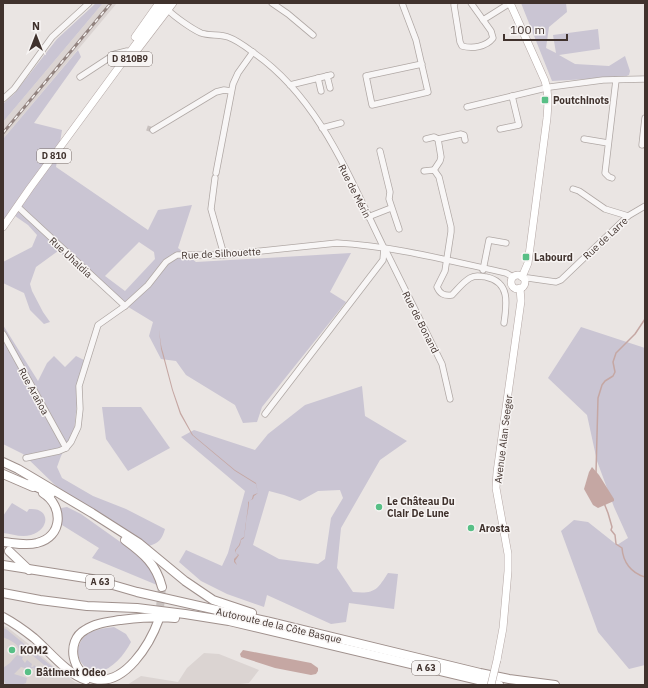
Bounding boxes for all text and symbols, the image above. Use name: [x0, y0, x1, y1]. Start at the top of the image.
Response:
north arrow: [16, 16, 56, 56]
scale bar: [504, 16, 567, 42]
text: N: [32, 19, 40, 33]
text: 100 m: [510, 22, 545, 37]
road number: D 810B9: [108, 52, 152, 66]
place label: Poutchinots: [553, 94, 609, 107]
marker: Poutchinots: [540, 95, 550, 105]
road number: D 810: [37, 149, 71, 163]
street label: Rue de Mérin: [335, 162, 374, 220]
street label: Rue de Larre: [580, 214, 631, 262]
street label: Rue Uhaldia: [46, 234, 95, 281]
street label: Rue de Silhouette: [181, 245, 262, 262]
place label: Labourd: [534, 251, 573, 264]
marker: Labourd: [521, 252, 531, 262]
street label: Rue de Bonand: [399, 289, 442, 356]
street label: Rue Arañoa: [15, 365, 52, 418]
street label: Avenue Alan Seeger: [492, 394, 515, 484]
place label: Le Château Du Clair De Lune: [387, 495, 455, 520]
marker: Le Château Du Clair De Lune: [374, 502, 384, 512]
place label: Arosta: [479, 522, 510, 535]
marker: Arosta: [466, 523, 476, 533]
road number: A 63: [86, 575, 114, 589]
street label: Autoroute de la Côte Basque: [215, 605, 343, 646]
place label: KOM2: [20, 644, 48, 657]
marker: KOM2: [7, 645, 17, 655]
road number: A 63: [412, 661, 440, 675]
place label: Bâtiment Odeo: [36, 666, 107, 679]
marker: Bâtiment Odeo: [23, 667, 33, 677]

